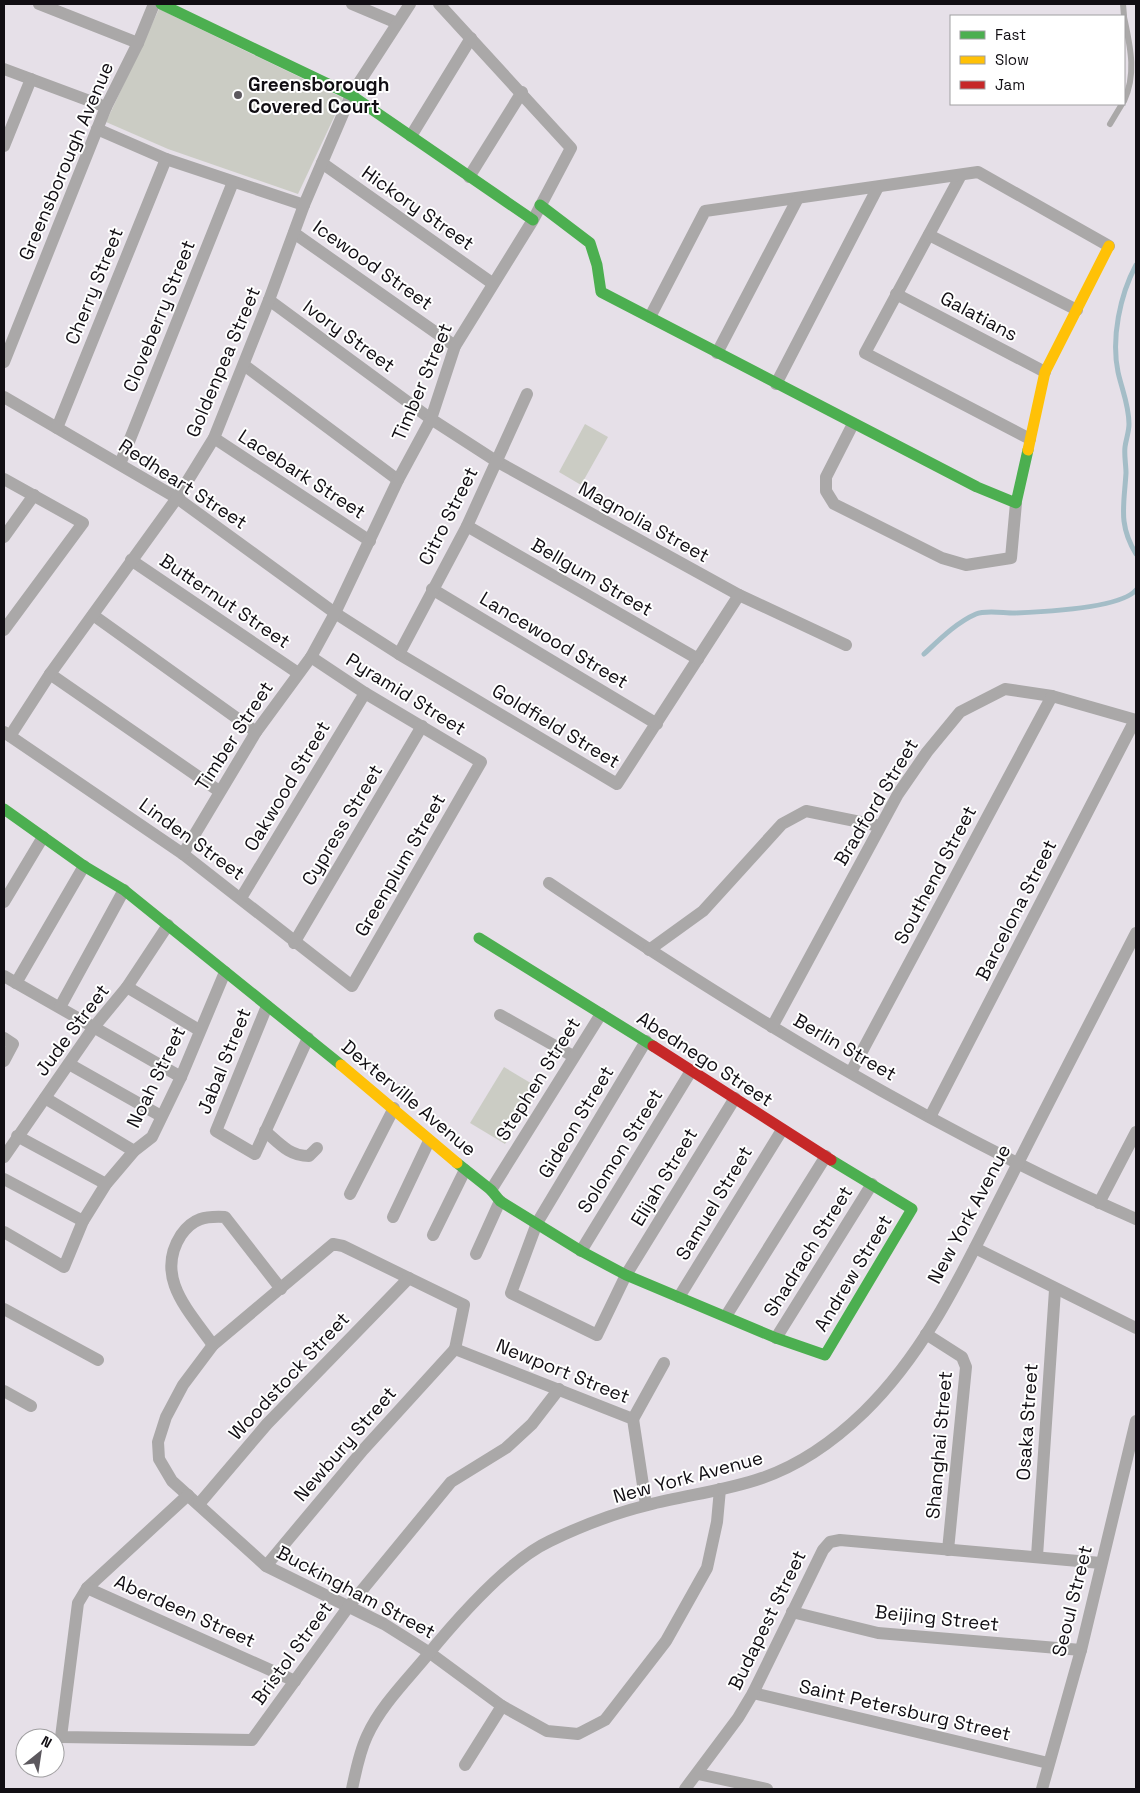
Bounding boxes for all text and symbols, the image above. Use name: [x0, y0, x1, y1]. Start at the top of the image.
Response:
legend: [950, 15, 1125, 105]
text: Fast: [995, 25, 1026, 44]
text: Slow: [995, 50, 1029, 69]
street label: Greensborough Avenue: [13, 58, 119, 264]
place label: Greensborough Covered Court: [248, 72, 389, 119]
text: Jam: [995, 75, 1025, 94]
marker: Greensborough Covered Court: [232, 89, 244, 101]
street label: Hickory Street: [357, 160, 479, 256]
street label: Icewood Street: [308, 214, 438, 316]
street label: Cherry Street: [59, 224, 129, 348]
street label: Cloveberry Street: [117, 236, 201, 396]
street label: Goldenpea Street: [180, 283, 266, 441]
street label: Galatians: [936, 285, 1022, 347]
street label: Ivory Street: [298, 294, 400, 378]
street label: Timber Street: [386, 319, 458, 445]
street label: Lacebark Street: [233, 423, 371, 525]
street label: Redheart Street: [114, 433, 252, 535]
street label: Citro Street: [413, 463, 483, 569]
street label: Magnolia Street: [574, 476, 714, 568]
street label: Bellgum Street: [527, 532, 657, 622]
street label: Butternut Street: [155, 548, 295, 654]
street label: Lancewood Street: [475, 586, 633, 694]
street label: Pyramid Street: [341, 647, 471, 741]
street label: Timber Street: [189, 677, 279, 795]
street label: Goldfield Street: [487, 678, 625, 774]
street label: Oakwood Street: [238, 716, 336, 856]
street label: Bradford Street: [828, 734, 924, 870]
street label: Cypress Street: [296, 760, 388, 890]
street label: Greenplum Street: [349, 789, 451, 941]
street label: Linden Street: [134, 792, 250, 886]
street label: Southend Street: [888, 801, 982, 949]
street label: Barcelona Street: [970, 835, 1062, 985]
street label: Jude Street: [29, 979, 115, 1081]
street label: Jabal Street: [191, 1004, 257, 1118]
street label: Abednego Street: [632, 1006, 778, 1112]
street label: Berlin Street: [789, 1007, 901, 1087]
street label: Stephen Street: [490, 1013, 586, 1145]
street label: Noah Street: [121, 1022, 191, 1132]
street label: Dexterville Avenue: [336, 1034, 482, 1162]
street label: Gideon Street: [533, 1061, 619, 1183]
street label: Solomon Street: [572, 1084, 668, 1218]
street label: Elijah Street: [625, 1123, 703, 1231]
street label: New York Avenue: [922, 1140, 1016, 1288]
street label: Samuel Street: [670, 1141, 758, 1265]
street label: Shadrach Street: [758, 1181, 858, 1321]
street label: Andrew Street: [808, 1210, 898, 1336]
street label: Woodstock Street: [223, 1307, 355, 1445]
street label: Newport Street: [493, 1333, 633, 1409]
street label: Osaka Street: [1010, 1363, 1044, 1481]
street label: Shanghai Street: [920, 1370, 958, 1520]
street label: Newbury Street: [288, 1381, 402, 1507]
street label: New York Avenue: [610, 1445, 766, 1509]
street label: Buckingham Street: [272, 1540, 440, 1644]
street label: Seoul Street: [1046, 1543, 1098, 1659]
street label: Budapest Street: [722, 1546, 812, 1694]
street label: Aberdeen Street: [111, 1569, 259, 1653]
street label: Bristol Street: [246, 1596, 338, 1710]
street label: Beijing Street: [874, 1599, 1000, 1637]
street label: Saint Petersburg Street: [797, 1673, 1013, 1747]
north arrow: [15, 1728, 65, 1778]
text: N: [38, 1732, 55, 1752]

